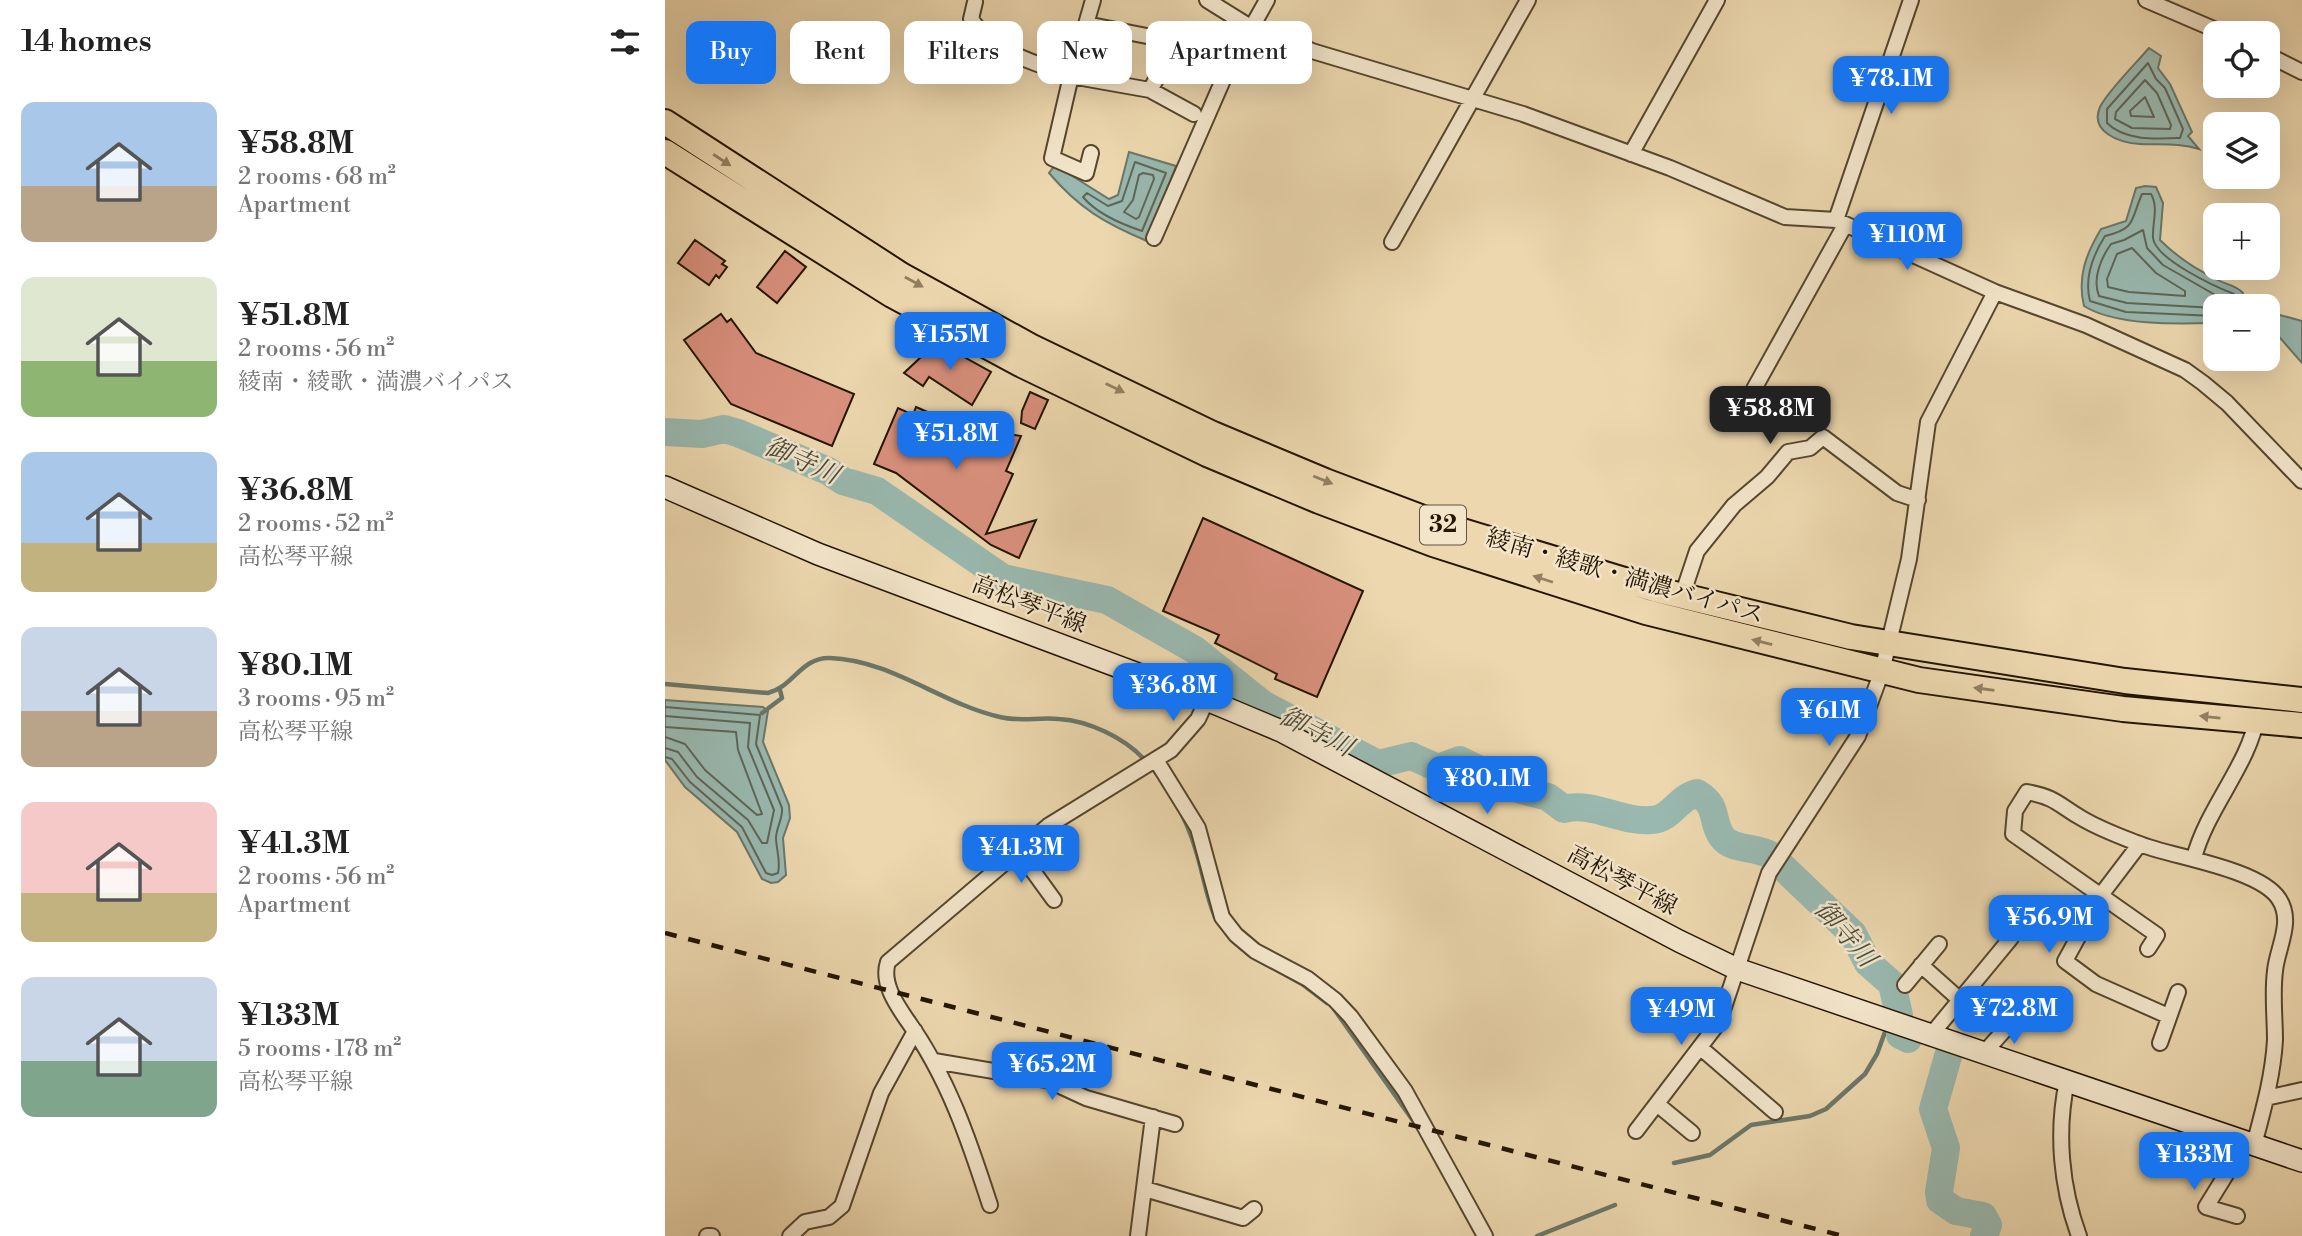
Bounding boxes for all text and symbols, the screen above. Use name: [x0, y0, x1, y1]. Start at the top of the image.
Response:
chip: Buy: [686, 21, 776, 84]
chip: Rent: [790, 21, 890, 84]
chip: Filters: [904, 21, 1023, 84]
chip: New: [1037, 21, 1132, 84]
chip: Apartment: [1146, 21, 1312, 84]
map controls: [2203, 21, 2280, 371]
button: locate: [2203, 21, 2280, 98]
text: 14 homes: [21, 23, 152, 61]
icon: filters: [606, 23, 644, 61]
pin: ¥78.1M: [1834, 57, 1948, 116]
text: ¥78.1M: [1849, 65, 1933, 93]
button: layers: [2203, 112, 2280, 189]
text: ¥58.8M: [238, 125, 354, 163]
icon: home: [77, 130, 161, 214]
one-way arrow: [712, 154, 731, 167]
text: 2 rooms · 68 m²: [238, 163, 396, 191]
text: Apartment: [238, 191, 351, 219]
button: +: [2203, 203, 2280, 280]
pin: ¥110M: [1858, 212, 1956, 272]
text: ¥110M: [1868, 221, 1946, 249]
one-way arrow: [904, 276, 924, 288]
button: −: [2203, 294, 2280, 371]
text: ¥51.8M: [238, 297, 349, 335]
icon: home: [77, 305, 161, 389]
pin: ¥155M: [901, 312, 999, 372]
text: ¥155M: [911, 321, 989, 349]
text: 2 rooms · 56 m²: [238, 335, 394, 363]
text: 綾南・綾歌・満濃バイパス: [238, 368, 514, 396]
one-way arrow: [1105, 382, 1125, 394]
pin: ¥58.8M: [1713, 386, 1827, 446]
text: ¥58.8M: [1726, 395, 1814, 423]
pin: ¥51.8M: [899, 412, 1013, 471]
text: ¥51.8M: [913, 420, 999, 448]
water label: 御寺川: [760, 431, 847, 493]
text: ¥36.8M: [238, 472, 353, 510]
one-way arrow: [1313, 475, 1334, 486]
icon: home: [77, 480, 161, 564]
road number: 32: [1420, 505, 1466, 544]
text: 2 rooms · 52 m²: [238, 510, 394, 538]
street label: 綾南・綾歌・満濃バイパス: [1483, 523, 1767, 631]
text: 高松琴平線: [238, 543, 353, 571]
street label: 高松琴平線: [968, 569, 1090, 641]
one-way arrow: [1532, 573, 1553, 584]
one-way arrow: [1750, 636, 1772, 647]
text: ¥80.1M: [238, 647, 353, 685]
icon: home: [77, 655, 161, 739]
pin: ¥36.8M: [1116, 664, 1230, 723]
text: ¥36.8M: [1129, 672, 1217, 700]
one-way arrow: [1973, 683, 1995, 694]
text: 3 rooms · 95 m²: [238, 685, 394, 713]
pin: ¥61M: [1788, 688, 1870, 748]
text: ¥61M: [1797, 697, 1861, 725]
water label: 御寺川: [1274, 700, 1361, 765]
one-way arrow: [2198, 712, 2220, 723]
text: 高松琴平線: [238, 718, 353, 746]
pin: ¥80.1M: [1430, 756, 1544, 816]
text: ¥80.1M: [1443, 765, 1531, 793]
text: ¥41.3M: [238, 825, 349, 863]
pin: ¥41.3M: [964, 826, 1078, 885]
icon: home: [77, 830, 161, 914]
text: ¥41.3M: [978, 834, 1064, 862]
street label: 高松琴平線: [1562, 840, 1682, 922]
text: 2 rooms · 56 m²: [238, 863, 394, 891]
text: Apartment: [238, 891, 351, 919]
water label: 御寺川: [1807, 894, 1885, 976]
pin: ¥56.9M: [1992, 895, 2106, 955]
text: ¥56.9M: [2005, 904, 2093, 932]
pin: ¥72.8M: [1957, 986, 2071, 1046]
pin: ¥49M: [1640, 988, 1722, 1047]
text: ¥72.8M: [1970, 995, 2058, 1023]
text: ¥49M: [1647, 996, 1715, 1024]
text: ¥133M: [238, 997, 339, 1035]
icon: home: [77, 1005, 161, 1089]
text: 5 rooms · 178 m²: [238, 1035, 401, 1063]
pin: ¥65.2M: [995, 1042, 1109, 1102]
text: ¥65.2M: [1008, 1051, 1096, 1079]
text: 高松琴平線: [238, 1068, 353, 1096]
pin: ¥133M: [2145, 1132, 2243, 1192]
text: ¥133M: [2155, 1141, 2233, 1169]

